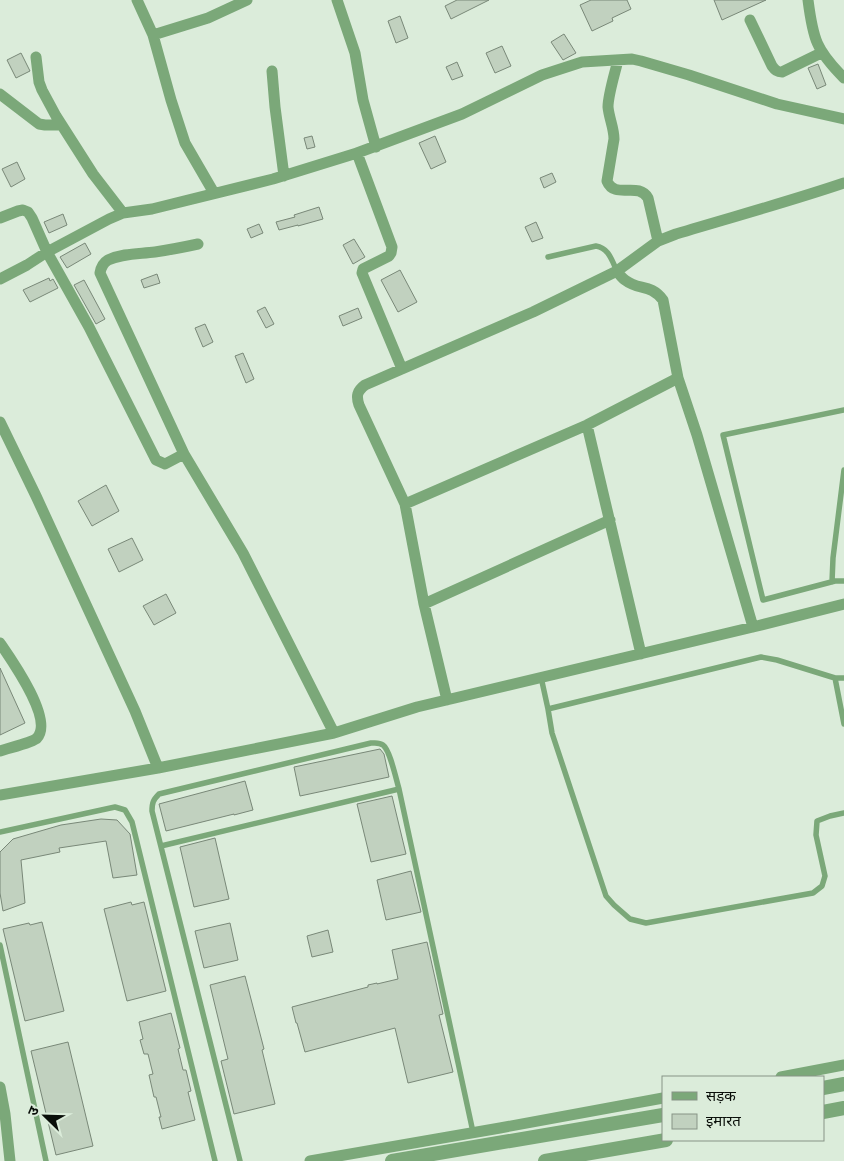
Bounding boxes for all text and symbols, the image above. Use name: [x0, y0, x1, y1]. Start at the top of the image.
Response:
legend: [662, 1076, 824, 1141]
text: सड़क: [706, 1087, 736, 1104]
north arrow: [20, 1091, 70, 1141]
text: उ: [24, 1103, 42, 1118]
text: इमारत: [706, 1112, 741, 1129]

